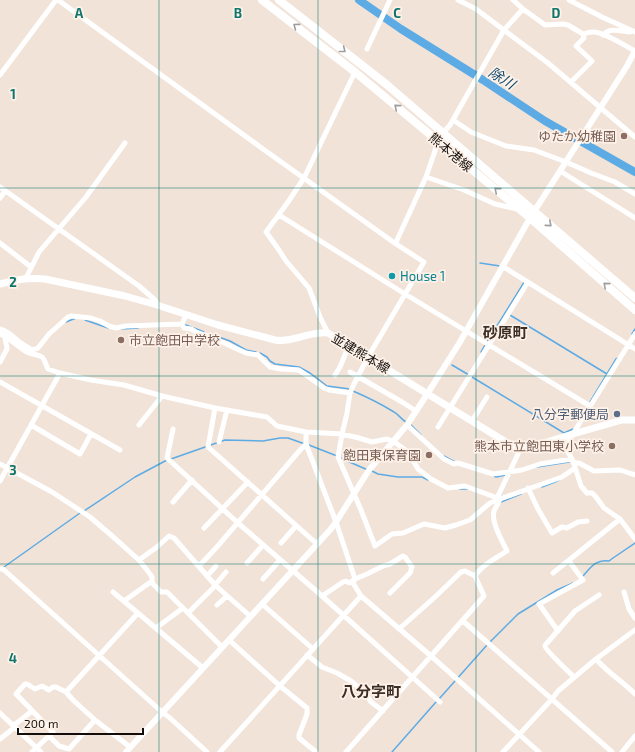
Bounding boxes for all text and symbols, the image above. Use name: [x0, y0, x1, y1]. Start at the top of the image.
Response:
text: A: [75, 5, 84, 21]
text: B: [234, 5, 242, 21]
text: C: [393, 5, 401, 21]
text: D: [552, 5, 561, 21]
one-way arrow: [293, 23, 300, 30]
one-way arrow: [339, 45, 346, 52]
water label: 除川: [486, 63, 520, 93]
text: 1: [10, 86, 16, 102]
one-way arrow: [395, 105, 402, 112]
place label: ゆたか幼稚園: [538, 128, 616, 144]
street label: 熊本港線: [426, 129, 476, 175]
marker: ゆたか幼稚園: [619, 131, 629, 141]
one-way arrow: [494, 188, 502, 195]
one-way arrow: [544, 220, 552, 227]
place label: House 1: [400, 268, 445, 284]
marker: House 1: [387, 271, 397, 281]
text: 2: [9, 274, 17, 290]
one-way arrow: [603, 282, 611, 289]
district label: 砂原町: [482, 323, 528, 341]
street label: 並建熊本線: [329, 329, 393, 377]
place label: 市立飽田中学校: [129, 332, 220, 348]
marker: 市立飽田中学校: [116, 335, 126, 345]
place label: 八分字郵便局: [531, 406, 609, 422]
marker: 八分字郵便局: [612, 409, 622, 419]
place label: 熊本市立飽田東小学校: [474, 438, 604, 454]
marker: 熊本市立飽田東小学校: [607, 441, 617, 451]
place label: 飽田東保育園: [343, 447, 421, 463]
marker: 飽田東保育園: [424, 450, 434, 460]
text: 3: [9, 462, 17, 478]
text: 4: [9, 650, 17, 666]
district label: 八分字町: [341, 682, 401, 700]
scale bar: [18, 710, 143, 736]
text: 200 m: [24, 716, 58, 730]

